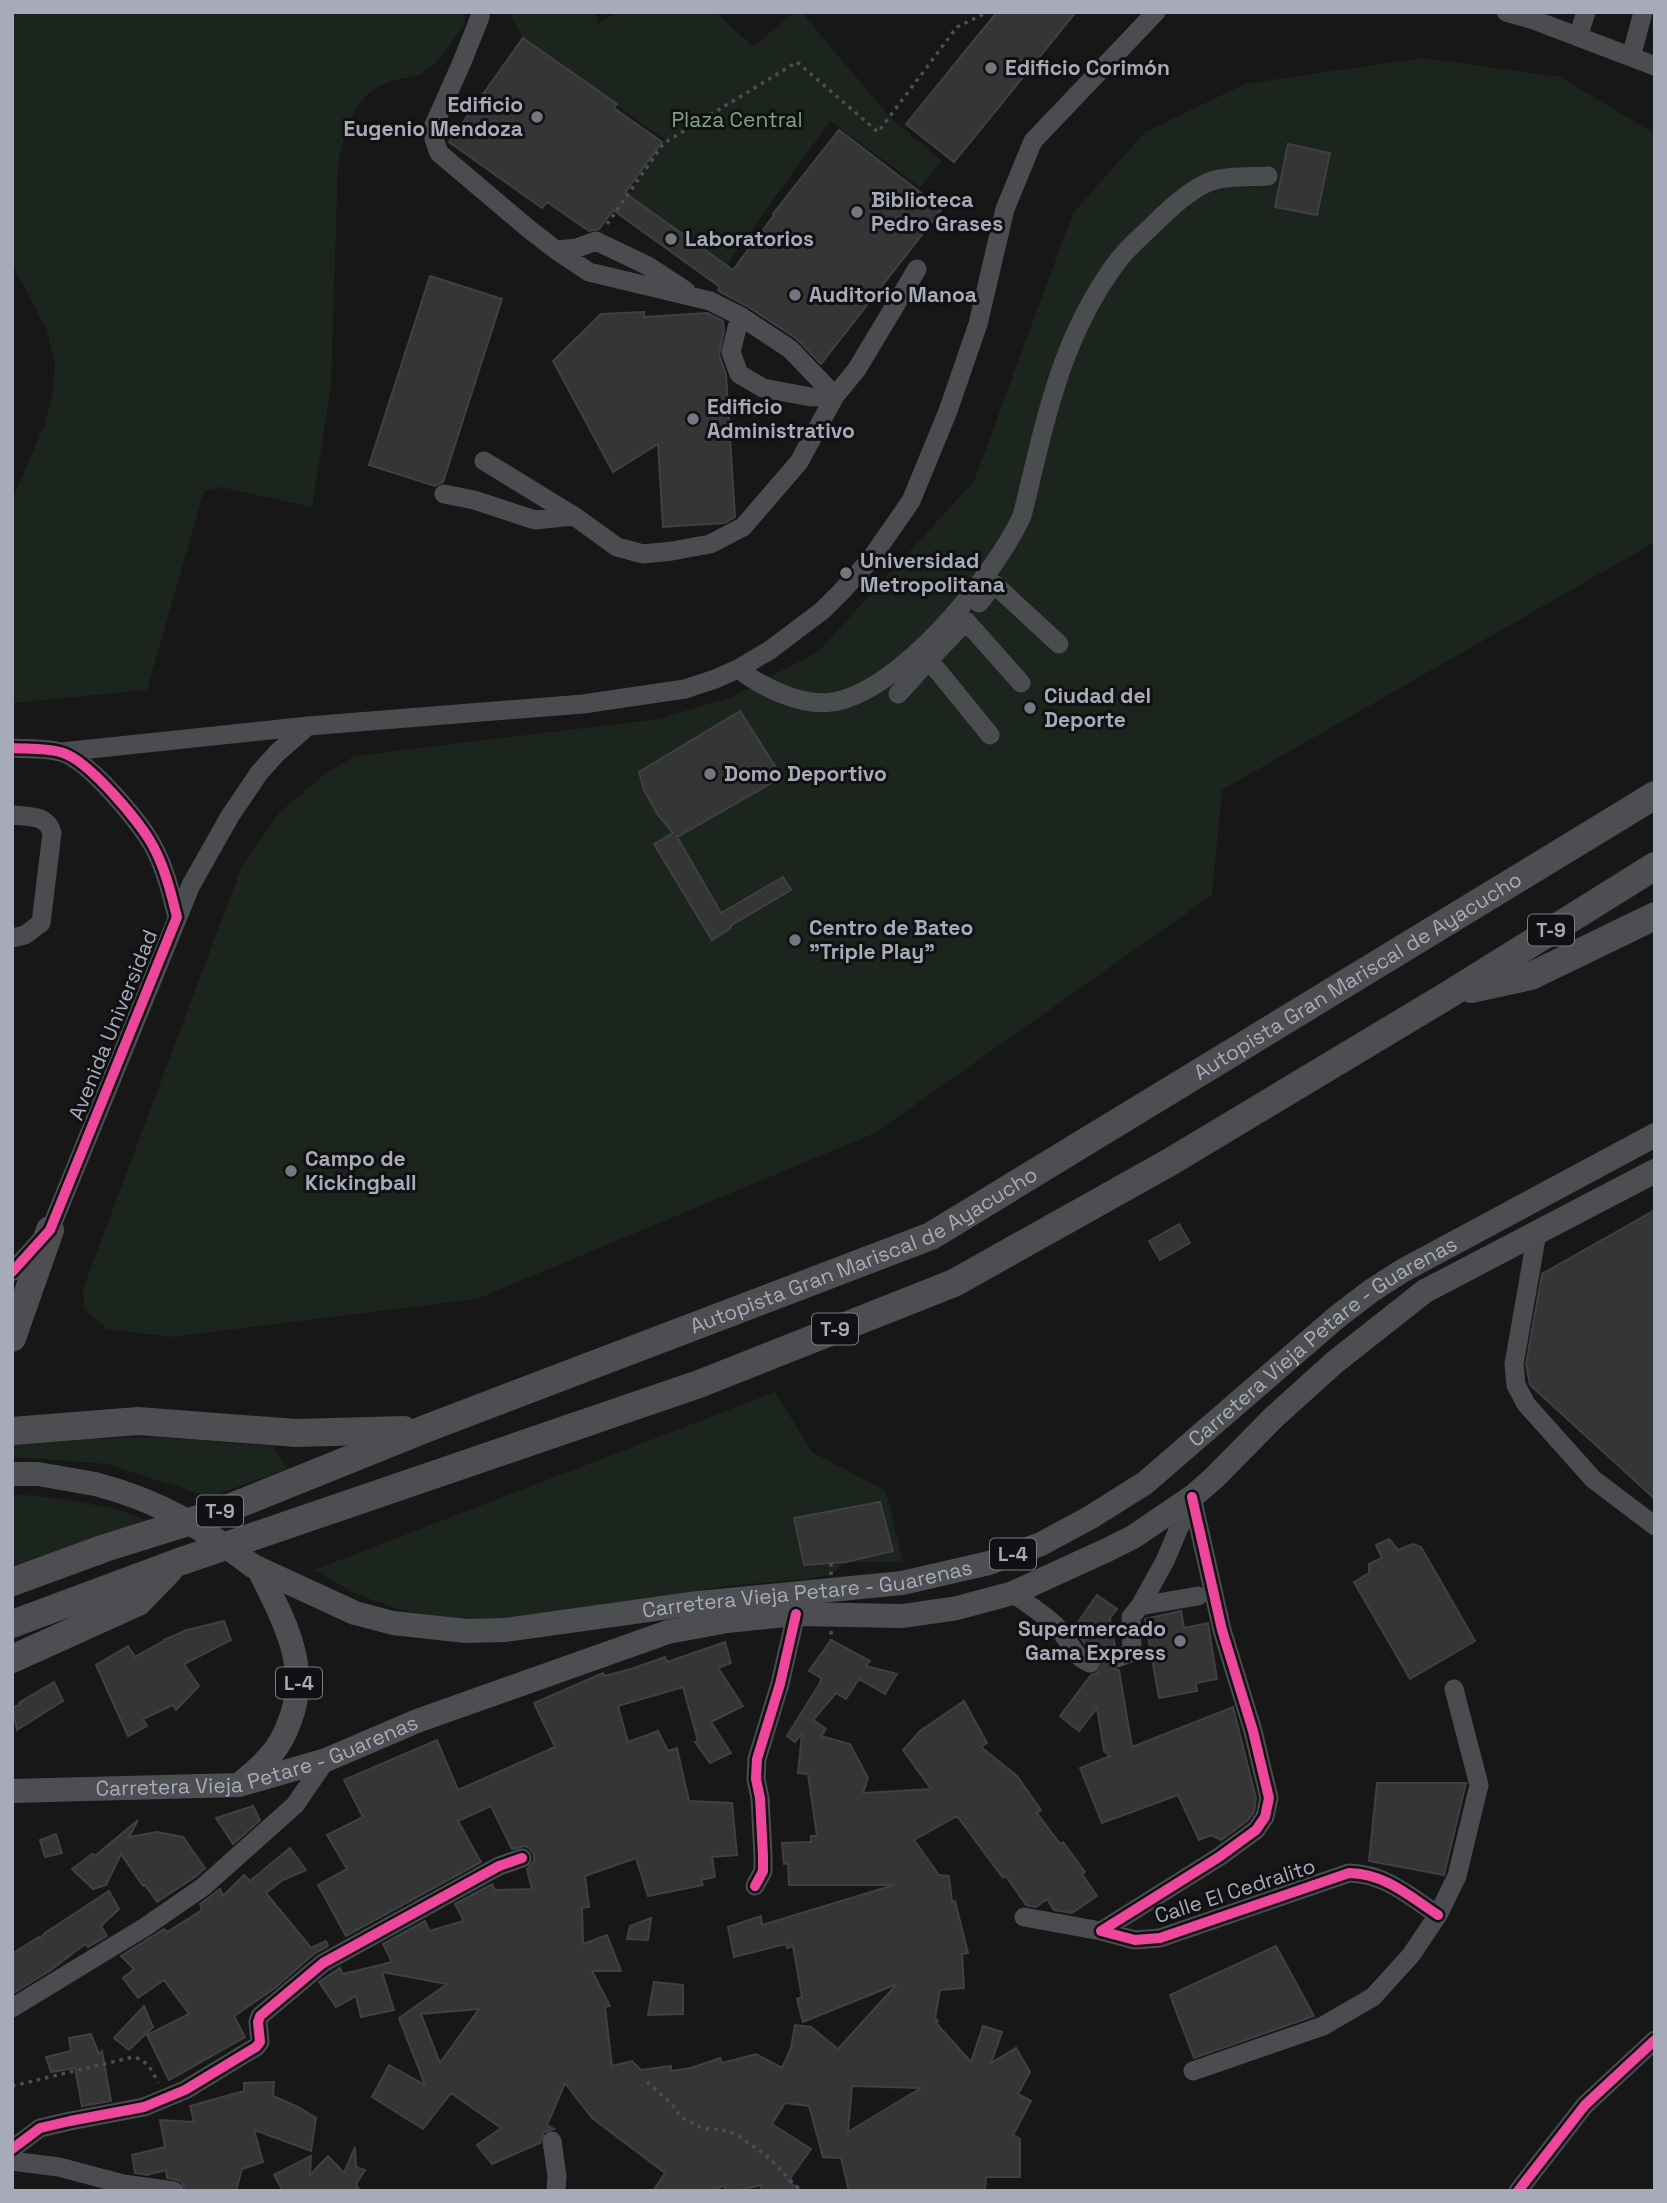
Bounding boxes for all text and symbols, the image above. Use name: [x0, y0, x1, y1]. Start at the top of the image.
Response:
place label: Edificio Corimón: [1005, 54, 1170, 81]
marker: Edificio Corimón: [983, 60, 999, 76]
place label: Edificio Eugenio Mendoza: [344, 91, 523, 142]
park label: Plaza Central: [671, 106, 803, 133]
marker: Edificio Eugenio Mendoza: [529, 109, 545, 125]
place label: Biblioteca Pedro Grases: [871, 186, 1003, 237]
marker: Biblioteca Pedro Grases: [849, 204, 865, 220]
place label: Laboratorios: [685, 225, 814, 252]
marker: Laboratorios: [663, 231, 679, 247]
place label: Auditorio Manoa: [809, 281, 977, 308]
marker: Auditorio Manoa: [787, 287, 803, 303]
place label: Edificio Administrativo: [707, 393, 855, 444]
marker: Edificio Administrativo: [685, 411, 701, 427]
place label: Universidad Metropolitana: [860, 547, 1005, 598]
marker: Universidad Metropolitana: [838, 565, 854, 581]
place label: Ciudad del Deporte: [1044, 682, 1151, 733]
marker: Ciudad del Deporte: [1022, 700, 1038, 716]
place label: Domo Deportivo: [724, 760, 887, 787]
marker: Domo Deportivo: [702, 766, 718, 782]
street label: Autopista Gran Mariscal de Ayacucho: [1189, 865, 1527, 1086]
place label: Centro de Bateo "Triple Play": [809, 914, 973, 965]
road number: T-9: [1528, 914, 1574, 946]
street label: Avenida Universidad: [62, 926, 163, 1124]
marker: Centro de Bateo "Triple Play": [787, 932, 803, 948]
place label: Campo de Kickingball: [305, 1145, 417, 1196]
street label: Autopista Gran Mariscal de Ayacucho: [686, 1160, 1042, 1340]
marker: Campo de Kickingball: [283, 1163, 299, 1179]
street label: Carretera Vieja Petare - Guarenas: [1182, 1230, 1462, 1453]
road number: T-9: [812, 1314, 858, 1344]
road number: T-9: [197, 1496, 243, 1526]
road number: L-4: [990, 1538, 1036, 1570]
street label: Carretera Vieja Petare - Guarenas: [640, 1553, 975, 1624]
place label: Supermercado Gama Express: [1018, 1615, 1166, 1666]
marker: Supermercado Gama Express: [1172, 1633, 1188, 1649]
road number: L-4: [276, 1667, 322, 1698]
street label: Carretera Vieja Petare - Guarenas: [95, 1708, 422, 1802]
street label: Calle El Cedralito: [1151, 1852, 1319, 1929]

